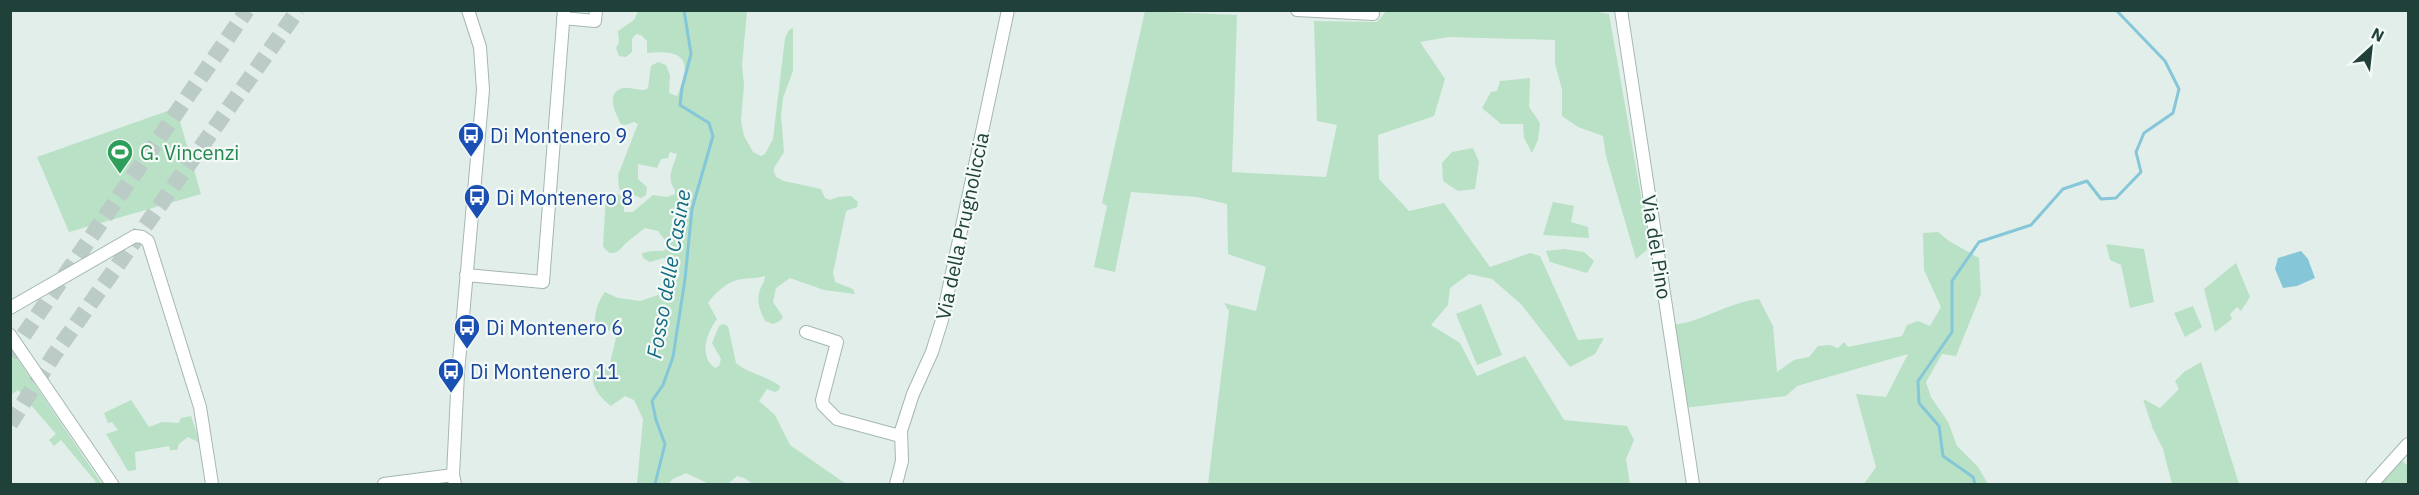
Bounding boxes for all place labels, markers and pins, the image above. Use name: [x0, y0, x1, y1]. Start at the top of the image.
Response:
bus stop icon: Di Montenero 9: [456, 120, 486, 158]
place label: Di Montenero 9: [490, 122, 627, 149]
sports icon: G. Vincenzi: [105, 137, 135, 175]
place label: G. Vincenzi: [140, 139, 239, 166]
bus stop icon: Di Montenero 8: [462, 182, 492, 220]
place label: Di Montenero 8: [496, 184, 633, 211]
bus stop icon: Di Montenero 6: [452, 312, 482, 350]
place label: Di Montenero 6: [486, 314, 623, 341]
bus stop icon: Di Montenero 11: [436, 356, 466, 394]
place label: Di Montenero 11: [470, 358, 619, 385]

